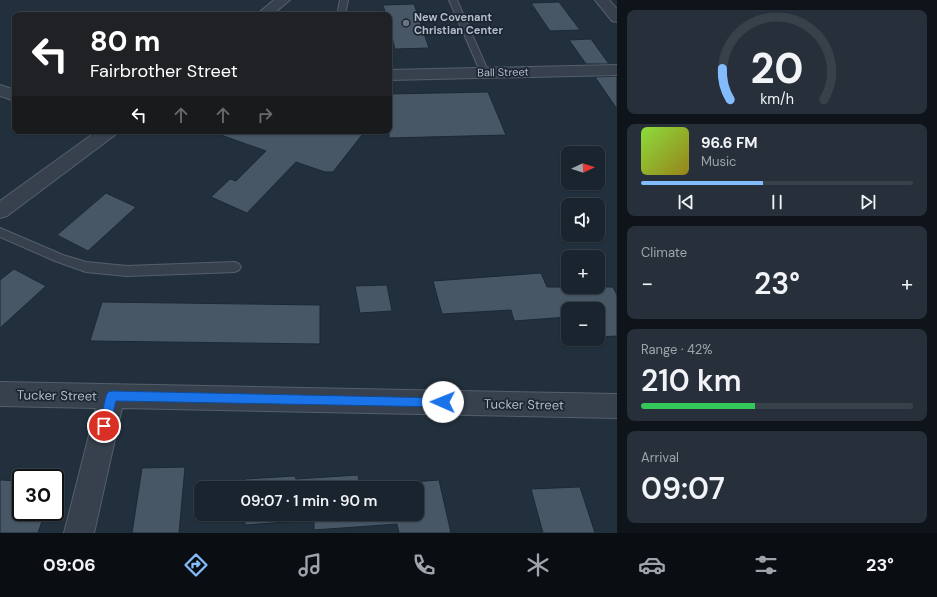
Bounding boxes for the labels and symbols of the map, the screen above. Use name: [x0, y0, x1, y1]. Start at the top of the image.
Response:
place label: New Covenant Christian Center: [414, 10, 503, 37]
marker: New Covenant Christian Center: [401, 18, 411, 28]
street label: Ball Street: [477, 65, 529, 79]
north arrow: [561, 146, 605, 190]
position arrow: [422, 381, 464, 423]
street label: Tucker Street: [17, 386, 97, 405]
street label: Tucker Street: [484, 395, 564, 414]
pin: [87, 409, 121, 443]
speed limit sign: 30: [12, 469, 64, 521]

